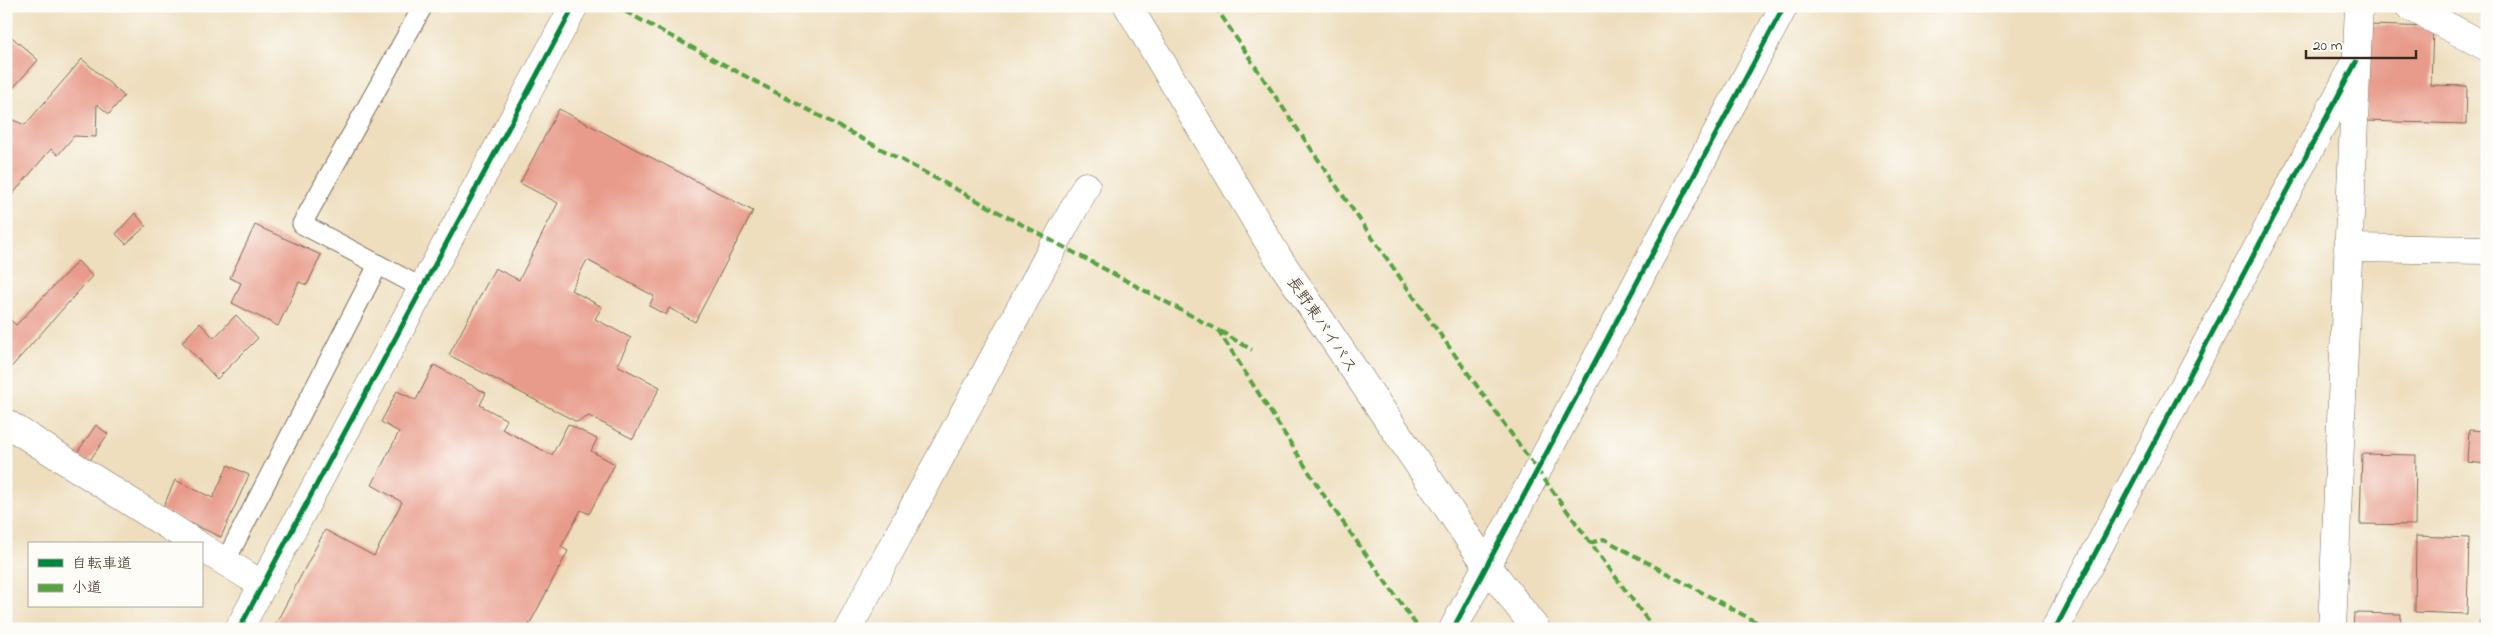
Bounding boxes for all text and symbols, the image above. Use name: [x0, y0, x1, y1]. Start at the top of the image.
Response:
scale bar: [2306, 28, 2416, 60]
text: 20 m: [2313, 35, 2343, 57]
street label: 長野東バイパス: [1280, 272, 1363, 378]
legend: [28, 542, 202, 608]
text: 自転車道: [72, 553, 132, 575]
text: 小道: [72, 577, 102, 599]

